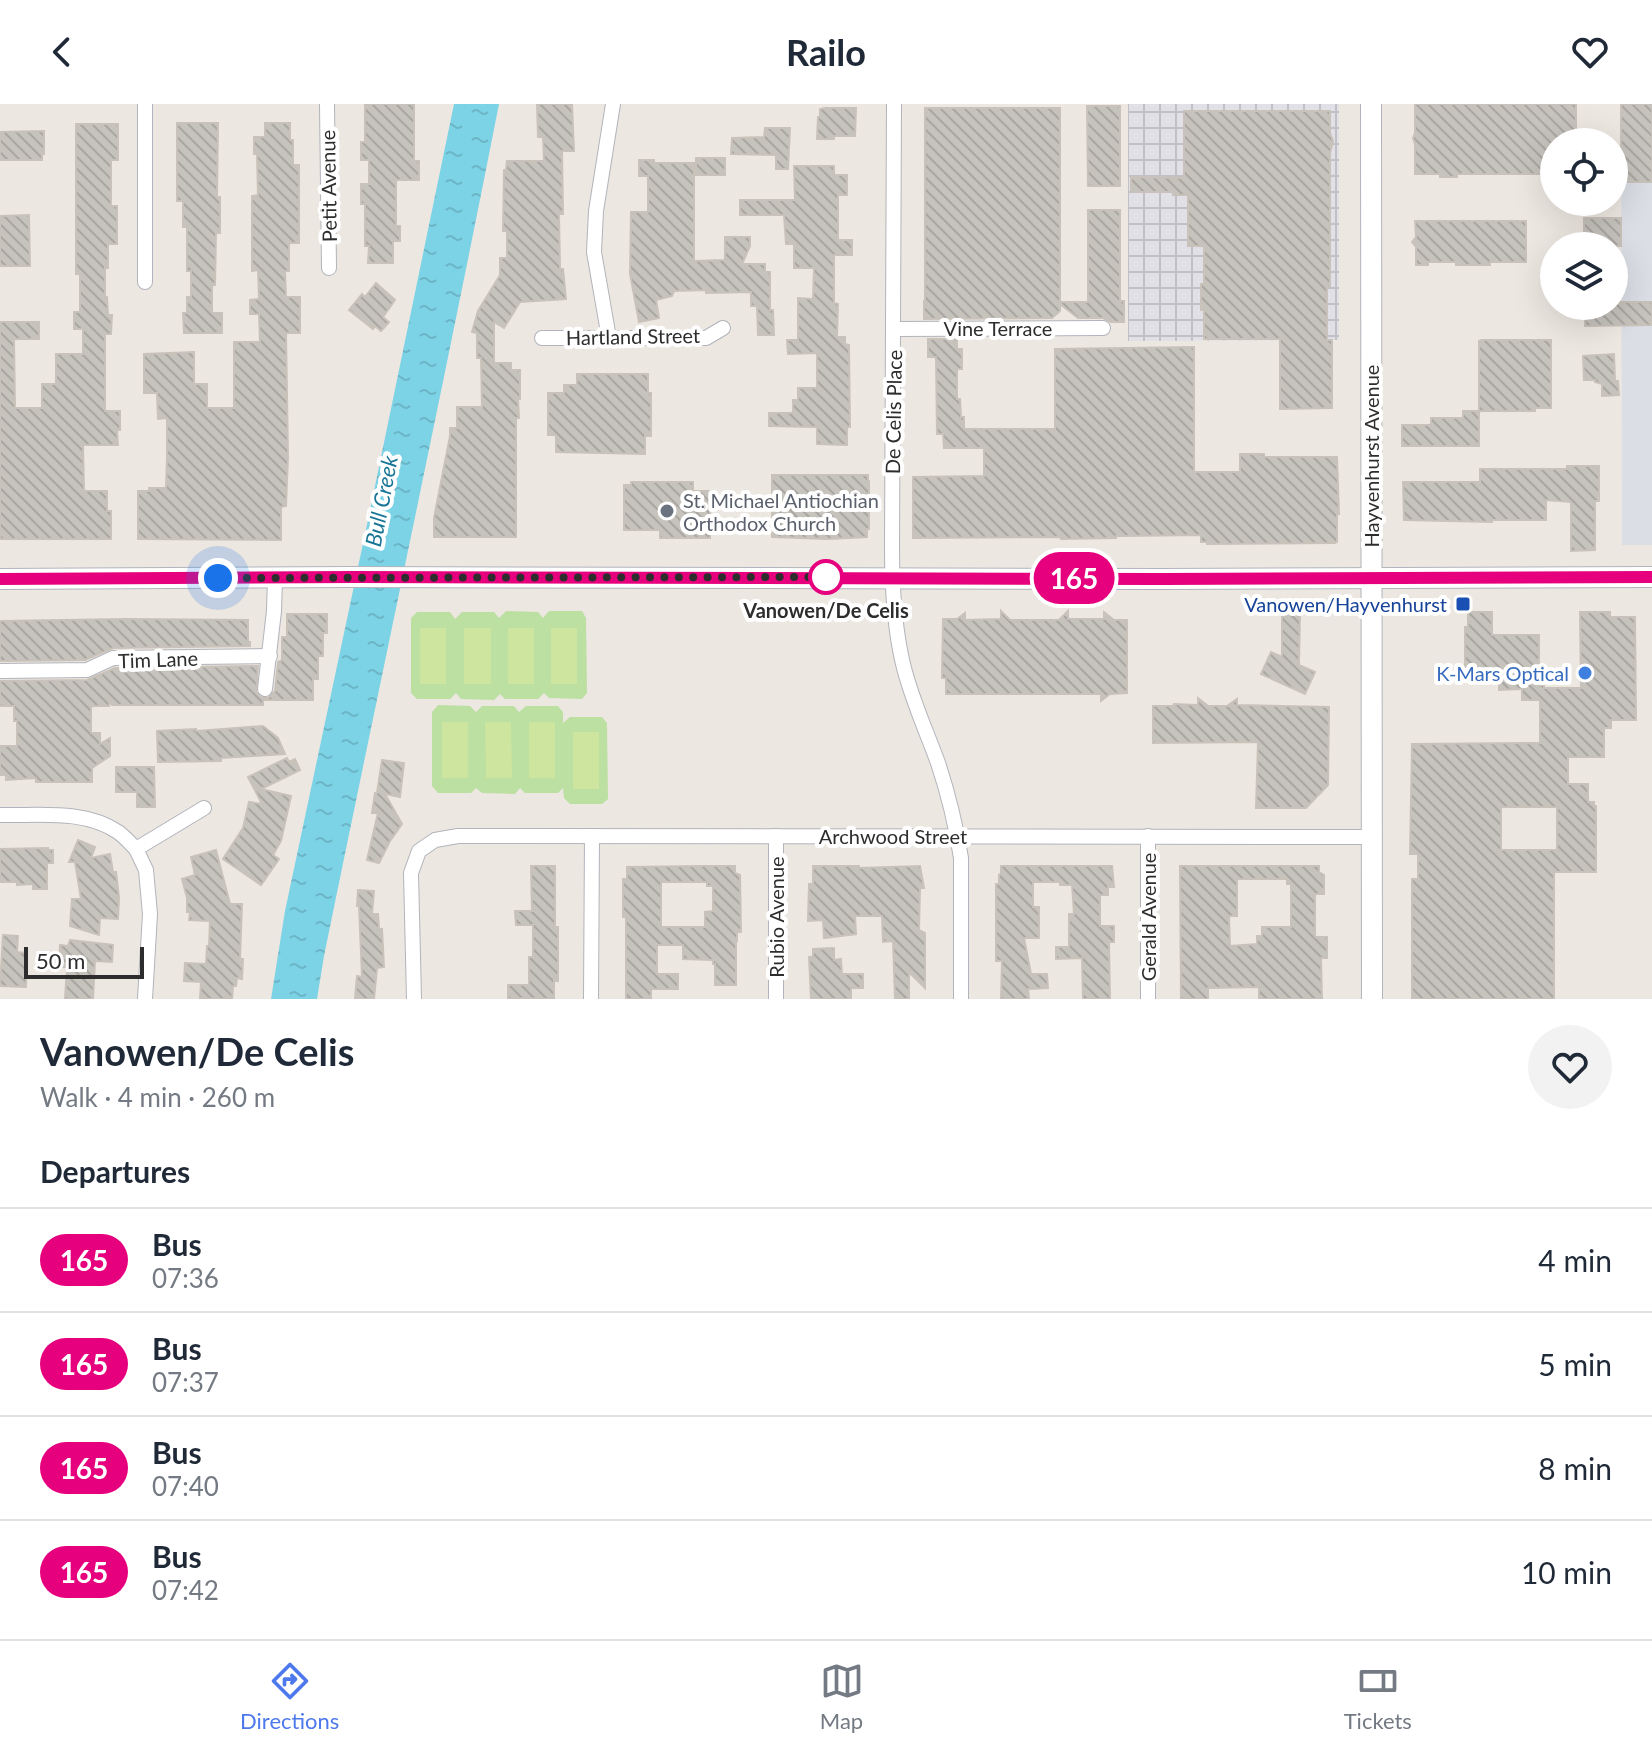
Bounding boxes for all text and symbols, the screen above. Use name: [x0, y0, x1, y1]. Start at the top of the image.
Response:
icon: back: [40, 30, 84, 74]
text: Railo: [786, 30, 866, 74]
icon: heart: [1568, 30, 1612, 74]
map controls: [1540, 128, 1628, 320]
button: locate: [1540, 128, 1628, 216]
street label: Petit Avenue: [315, 130, 341, 242]
button: layers: [1540, 232, 1628, 320]
street label: Vine Terrace: [944, 316, 1052, 340]
street label: Hartland Street: [566, 323, 700, 349]
street label: De Celis Place: [880, 350, 906, 474]
street label: Hayvenhurst Avenue: [1359, 365, 1383, 547]
water label: Bull Creek: [359, 453, 403, 549]
place label: St. Michael Antiochian Orthodox Church: [683, 488, 879, 535]
marker: St. Michael Antiochian Orthodox Church: [658, 502, 676, 520]
line badge: 165: [1028, 552, 1120, 604]
your location: [198, 558, 238, 598]
marker: Vanowen/De Celis: [809, 560, 843, 594]
text: 165: [1050, 561, 1098, 595]
place label: Vanowen/Hayvenhurst: [1244, 592, 1447, 616]
marker: Vanowen/Hayvenhurst: [1454, 595, 1472, 613]
place label: Vanowen/De Celis: [742, 598, 909, 622]
street label: Tim Lane: [118, 646, 198, 672]
place label: K-Mars Optical: [1436, 661, 1569, 685]
marker: K-Mars Optical: [1576, 664, 1594, 682]
street label: Archwood Street: [819, 824, 967, 848]
street label: Gerald Avenue: [1136, 853, 1160, 981]
street label: Rubio Avenue: [764, 856, 788, 978]
scale bar: [24, 943, 144, 979]
text: 50 m: [36, 947, 85, 974]
button: heart: [1528, 1025, 1612, 1109]
text: Vanowen/De Celis: [40, 1028, 354, 1074]
text: Walk · 4 min · 260 m: [40, 1081, 275, 1113]
text: Departures: [40, 1153, 190, 1189]
text: Bus: [152, 1226, 202, 1262]
text: 4 min: [1538, 1242, 1612, 1278]
text: 165: [60, 1243, 108, 1277]
text: 07:36: [152, 1262, 219, 1294]
text: Bus: [152, 1330, 202, 1366]
text: 5 min: [1538, 1346, 1612, 1382]
text: 165: [60, 1347, 108, 1381]
text: 07:37: [152, 1366, 219, 1398]
text: Bus: [152, 1434, 202, 1470]
text: 8 min: [1538, 1450, 1612, 1486]
text: 165: [60, 1451, 108, 1485]
text: 07:40: [152, 1470, 219, 1502]
text: Bus: [152, 1538, 202, 1574]
text: 10 min: [1521, 1554, 1612, 1590]
text: 165: [60, 1555, 108, 1589]
text: 07:42: [152, 1574, 219, 1606]
tab: Directions: [240, 1659, 339, 1734]
tab: Map: [820, 1659, 864, 1734]
tab: Tickets: [1344, 1659, 1412, 1734]

